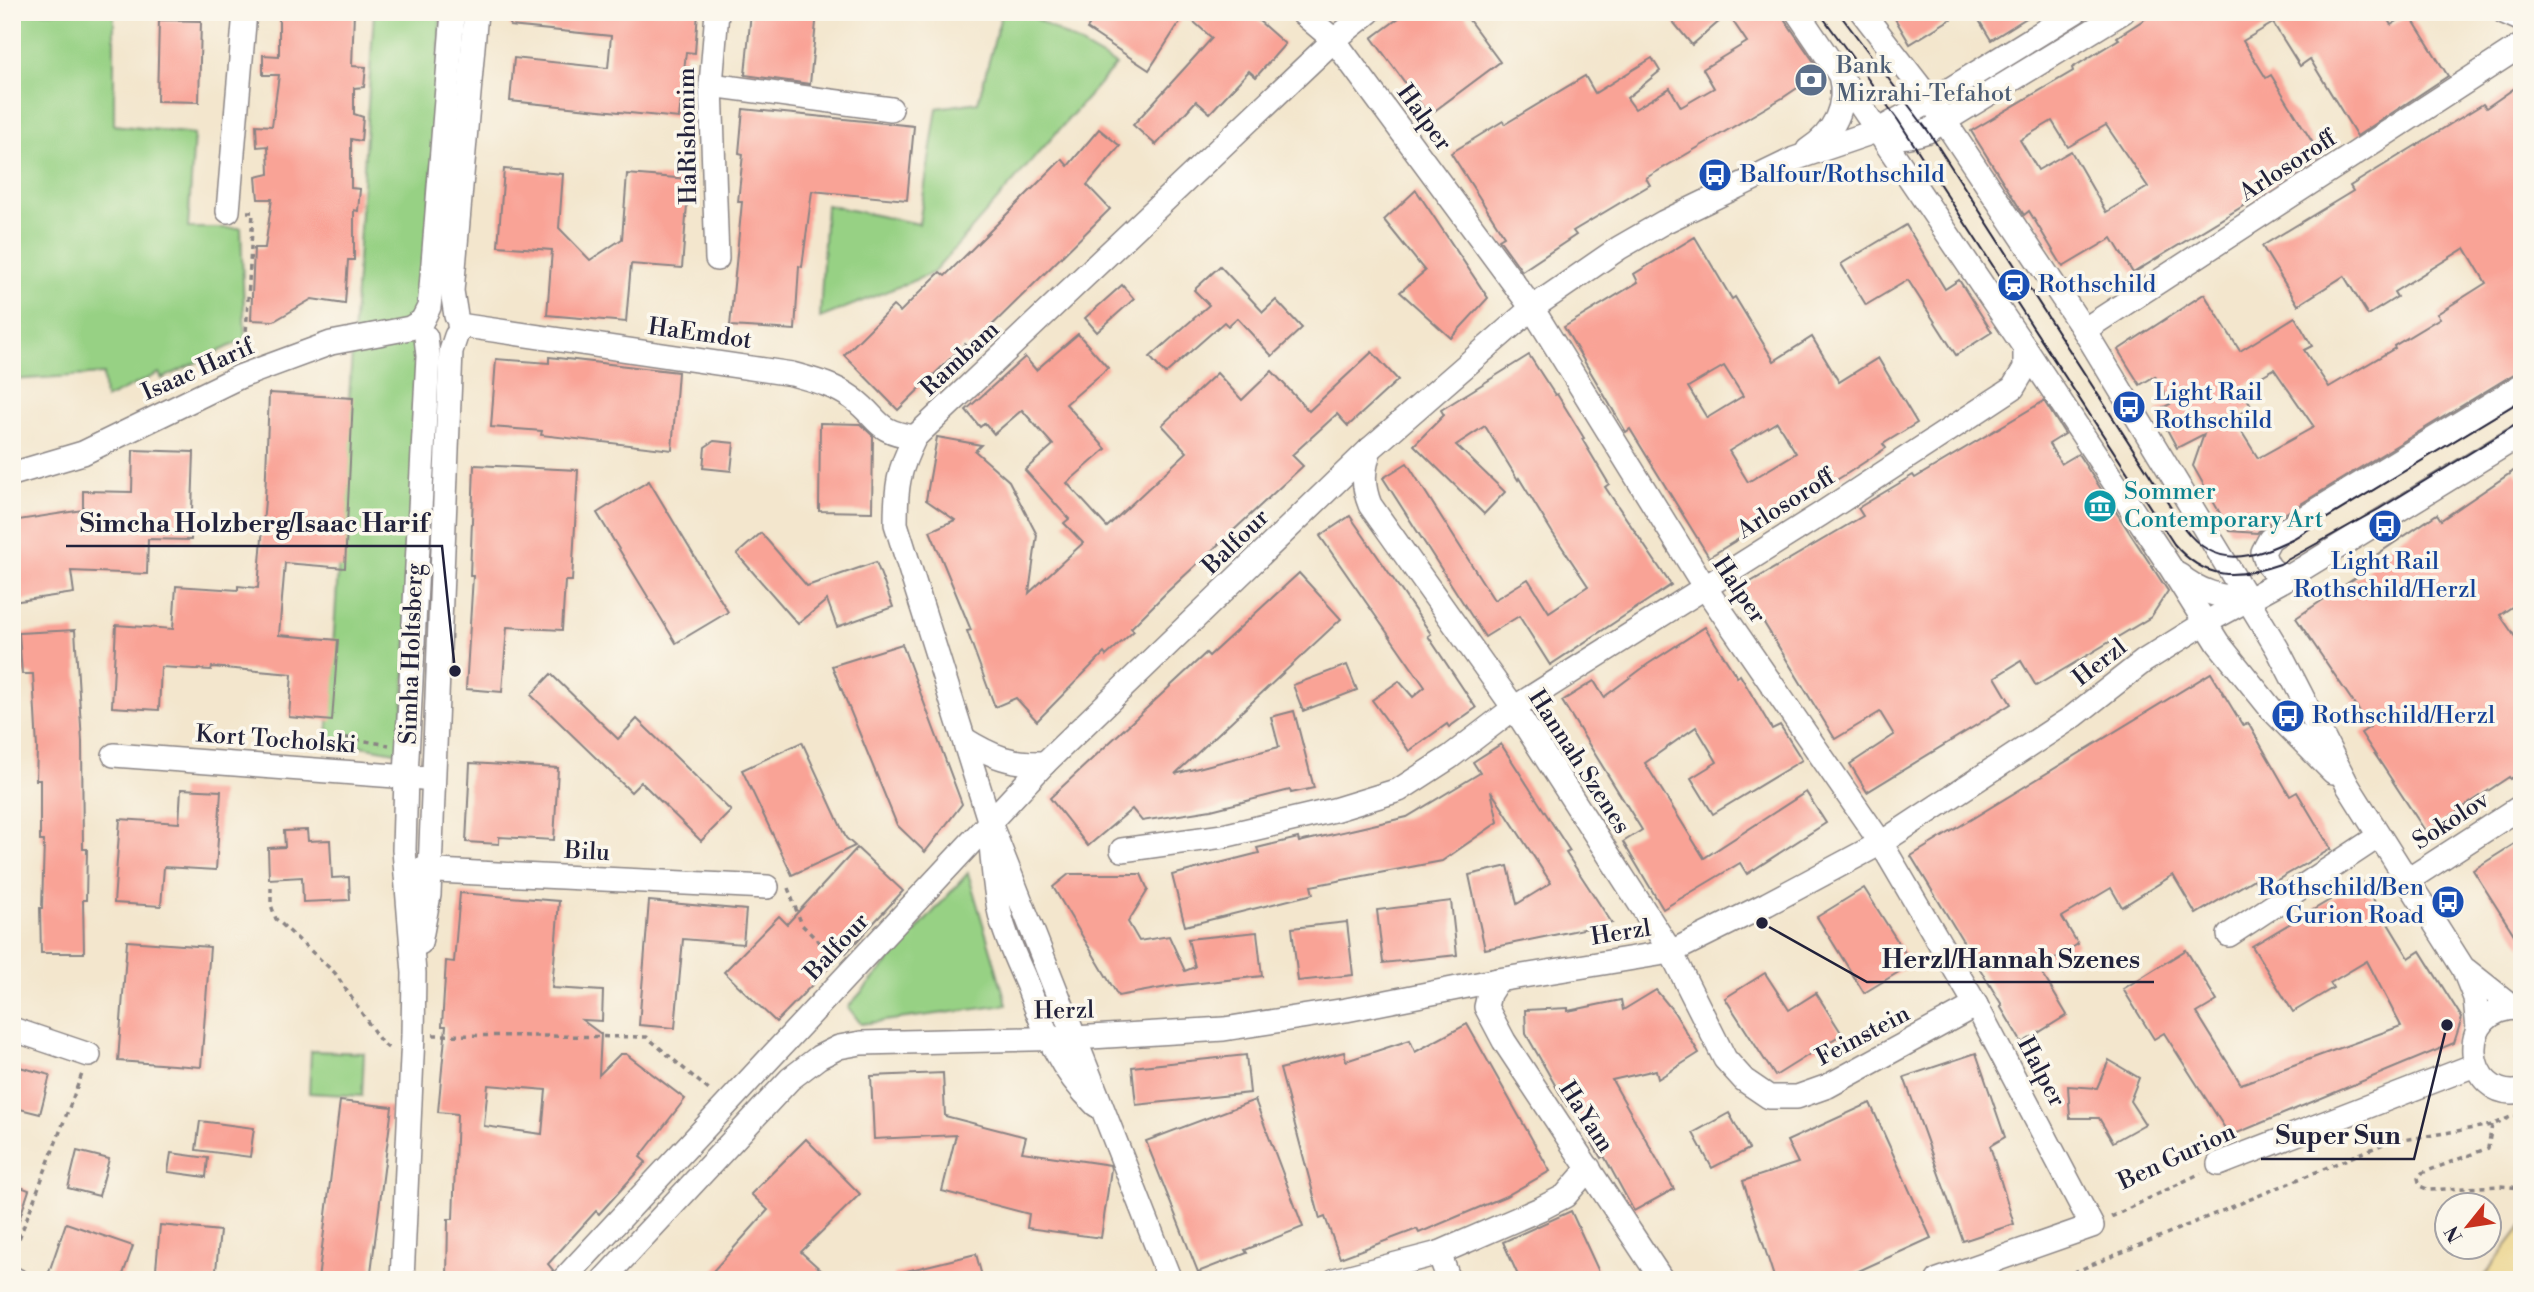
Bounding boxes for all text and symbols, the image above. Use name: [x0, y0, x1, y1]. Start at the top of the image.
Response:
place label: Bank Mizrahi-Tefahot: [1835, 51, 2013, 109]
bank icon: Bank Mizrahi-Tefahot: [1792, 61, 1830, 99]
street label: HaRishonim: [672, 67, 704, 205]
street label: Halper: [1390, 79, 1458, 157]
street label: Arlosoroff: [2233, 123, 2343, 209]
bus stop icon: Balfour/Rothschild: [1696, 156, 1734, 194]
place label: Balfour/Rothschild: [1739, 160, 1945, 190]
station icon: Rothschild: [1995, 266, 2033, 304]
place label: Rothschild: [2038, 270, 2157, 300]
street label: HaEmdot: [646, 312, 754, 356]
street label: Rambam: [914, 315, 1006, 403]
street label: Isaac Harif: [137, 331, 260, 408]
place label: Light Rail Rothschild: [2154, 378, 2273, 436]
bus stop icon: Light Rail Rothschild: [2110, 388, 2148, 426]
street label: Arlosoroff: [1731, 461, 1842, 546]
place label: Sommer Contemporary Art: [2124, 477, 2324, 535]
museum icon: Sommer Contemporary Art: [2081, 487, 2119, 525]
callout: Simcha Holzberg/Isaac Harif: [66, 499, 442, 546]
street label: Balfour: [1195, 503, 1276, 582]
bus stop icon: Light Rail Rothschild/Herzl: [2366, 507, 2404, 545]
text: Simcha Holzberg/Isaac Harif: [80, 508, 431, 540]
place label: Light Rail Rothschild/Herzl: [2293, 547, 2477, 605]
street label: Halper: [1706, 551, 1772, 629]
street label: Simha Holtsberg: [394, 562, 430, 745]
street label: Herzl: [2067, 633, 2133, 693]
street label: Hannah Szenes: [1521, 684, 1637, 840]
bus stop icon: Rothschild/Herzl: [2269, 697, 2307, 735]
place label: Rothschild/Herzl: [2312, 701, 2495, 731]
street label: Kort Tocholski: [195, 719, 358, 761]
street label: Sokolov: [2407, 785, 2496, 857]
street label: Bilu: [562, 836, 611, 868]
place label: Rothschild/Ben Gurion Road: [2258, 873, 2424, 931]
bus stop icon: Rothschild/Ben Gurion Road: [2429, 883, 2467, 921]
street label: Balfour: [797, 907, 876, 988]
street label: Herzl: [1589, 913, 1653, 953]
callout: Herzl/Hannah Szenes: [1867, 935, 2154, 982]
text: Herzl/Hannah Szenes: [1882, 944, 2140, 976]
street label: Herzl: [1034, 995, 1094, 1027]
street label: Feinstein: [1811, 999, 1915, 1073]
street label: Halper: [2010, 1032, 2072, 1112]
street label: HaYam: [1552, 1076, 1620, 1158]
callout: Super Sun: [2261, 1112, 2414, 1159]
street label: Ben Gurion: [2113, 1117, 2241, 1198]
text: Super Sun: [2275, 1120, 2401, 1152]
north arrow: [2432, 1190, 2502, 1260]
text: N: [2440, 1221, 2468, 1247]

